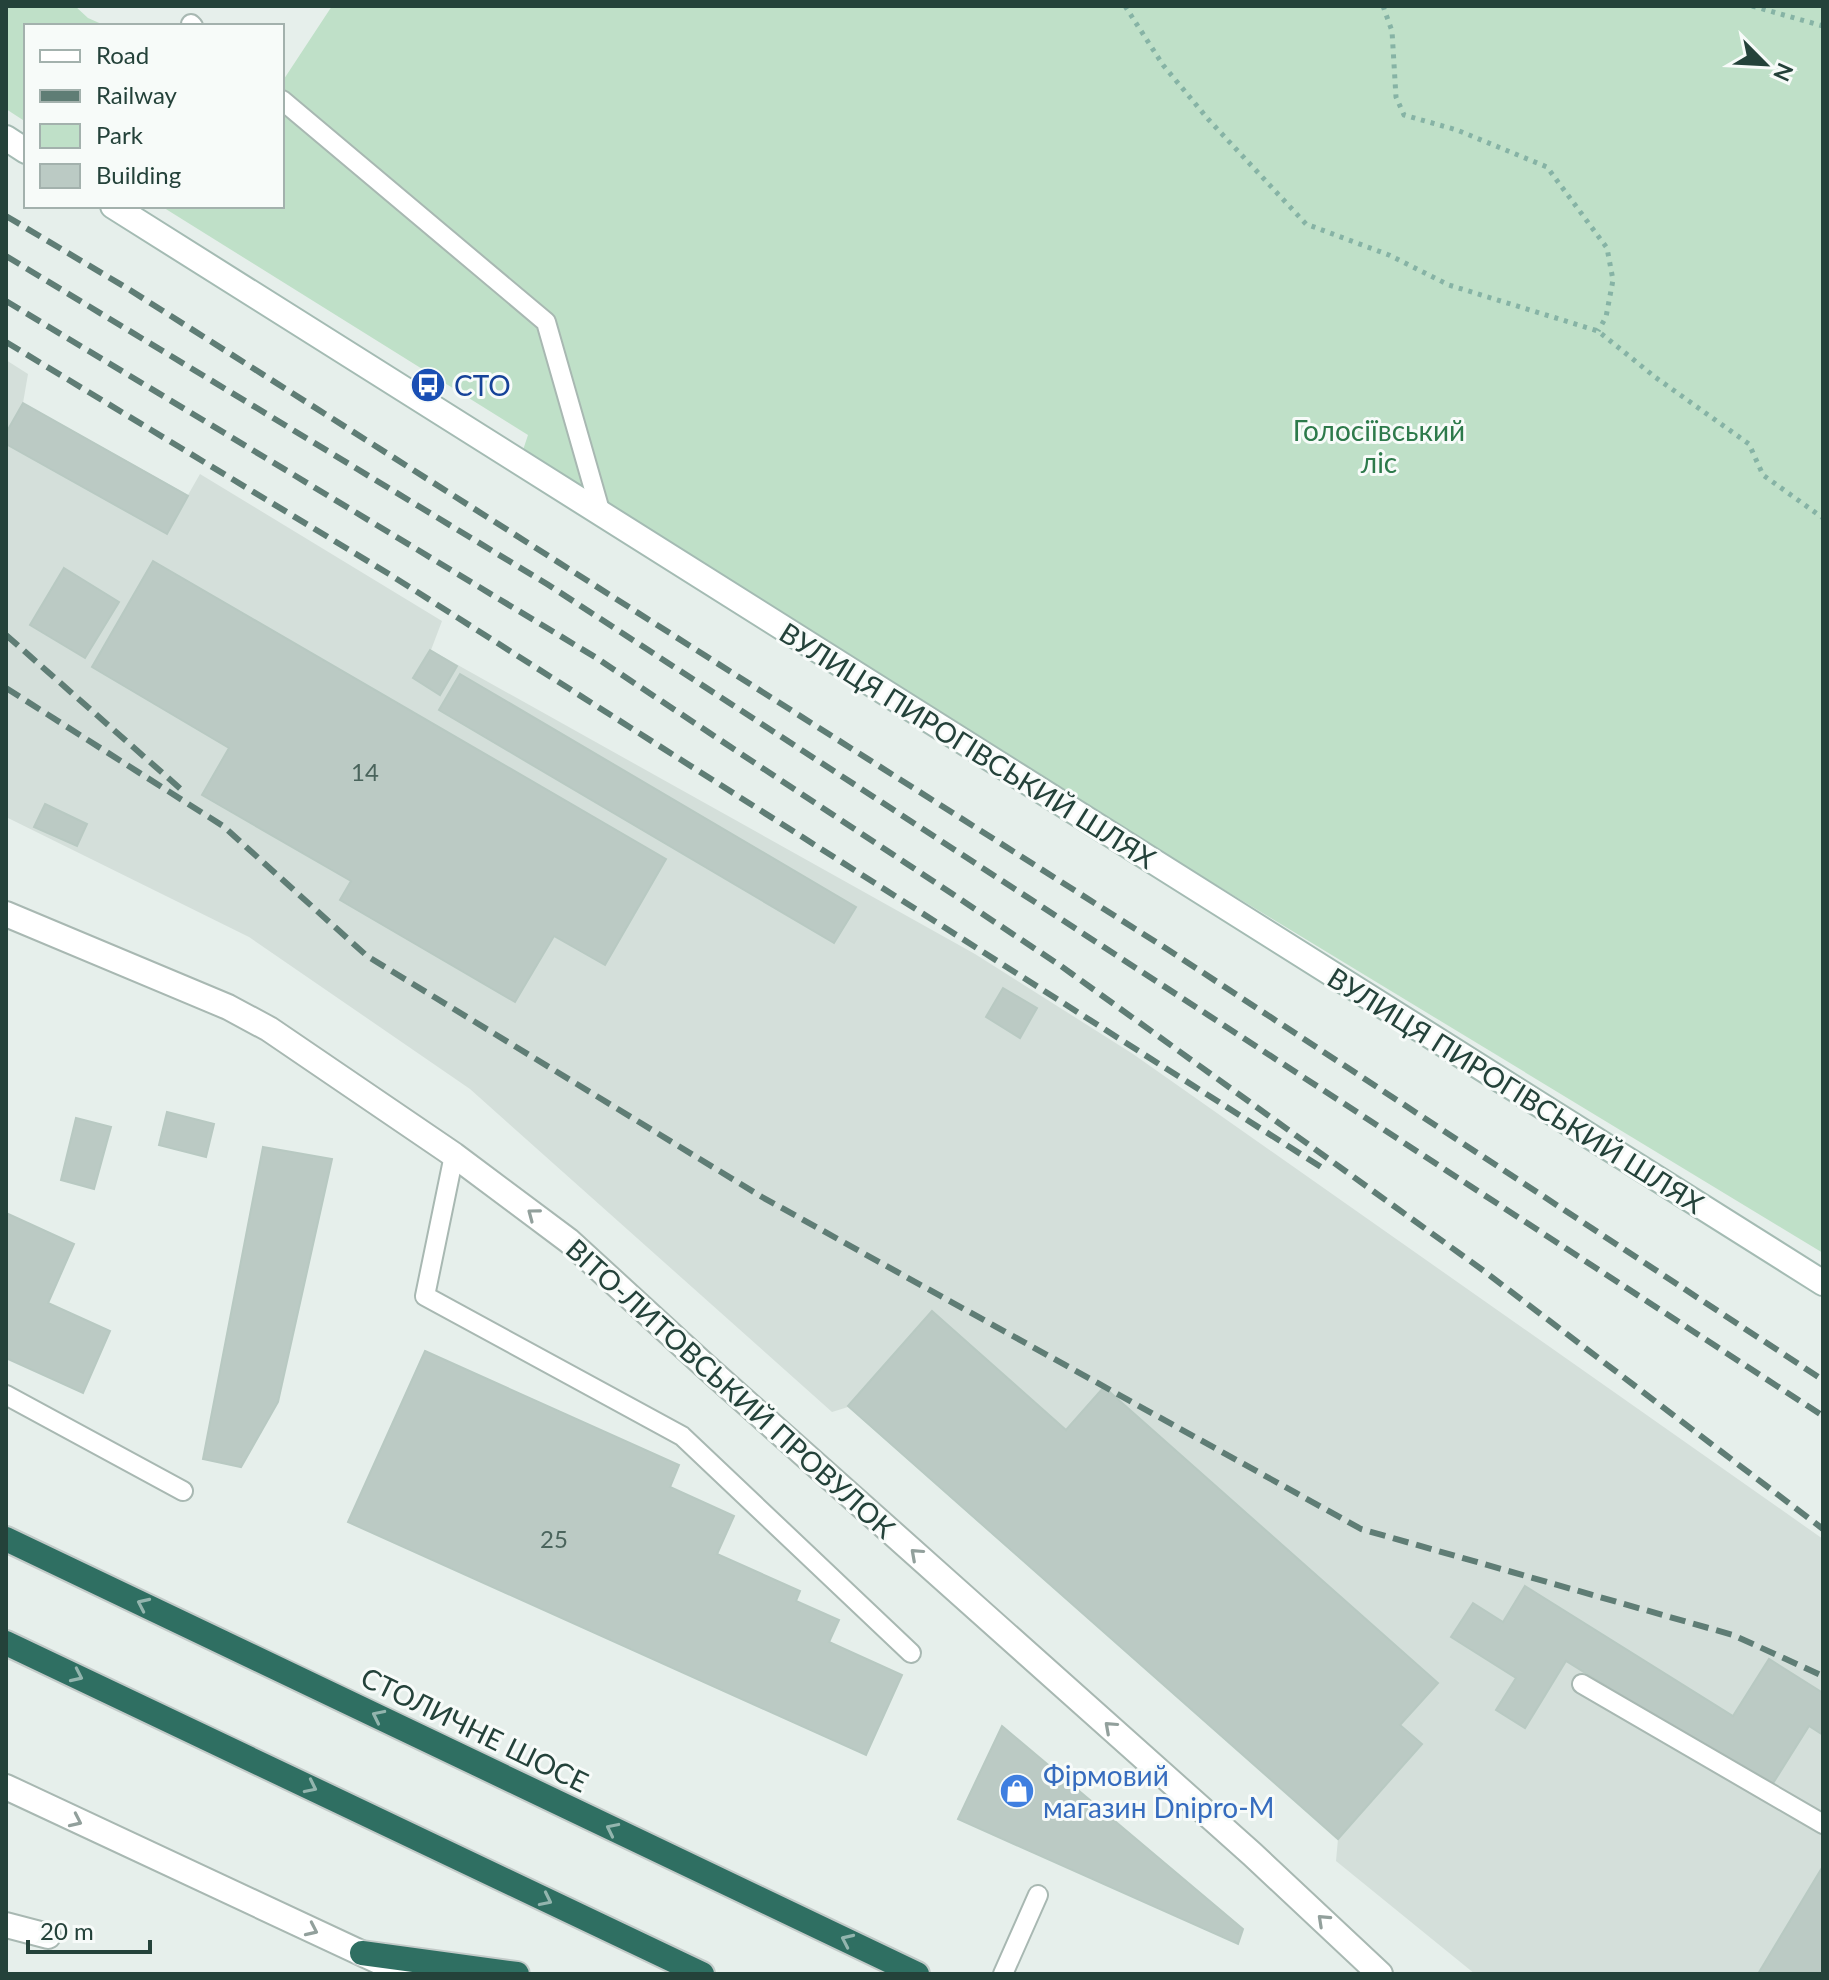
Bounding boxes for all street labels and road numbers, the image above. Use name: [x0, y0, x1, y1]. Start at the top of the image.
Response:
street label: ВУЛИЦЯ ПИРОГІВСЬКИЙ ШЛЯХ: [774, 615, 1162, 875]
street label: ВУЛИЦЯ ПИРОГІВСЬКИЙ ШЛЯХ: [1322, 960, 1710, 1220]
street label: ВІТО-ЛИТОВСЬКИЙ ПРОВУЛОК: [560, 1231, 903, 1545]
street label: СТОЛИЧНЕ ШОСЕ: [356, 1659, 594, 1799]

